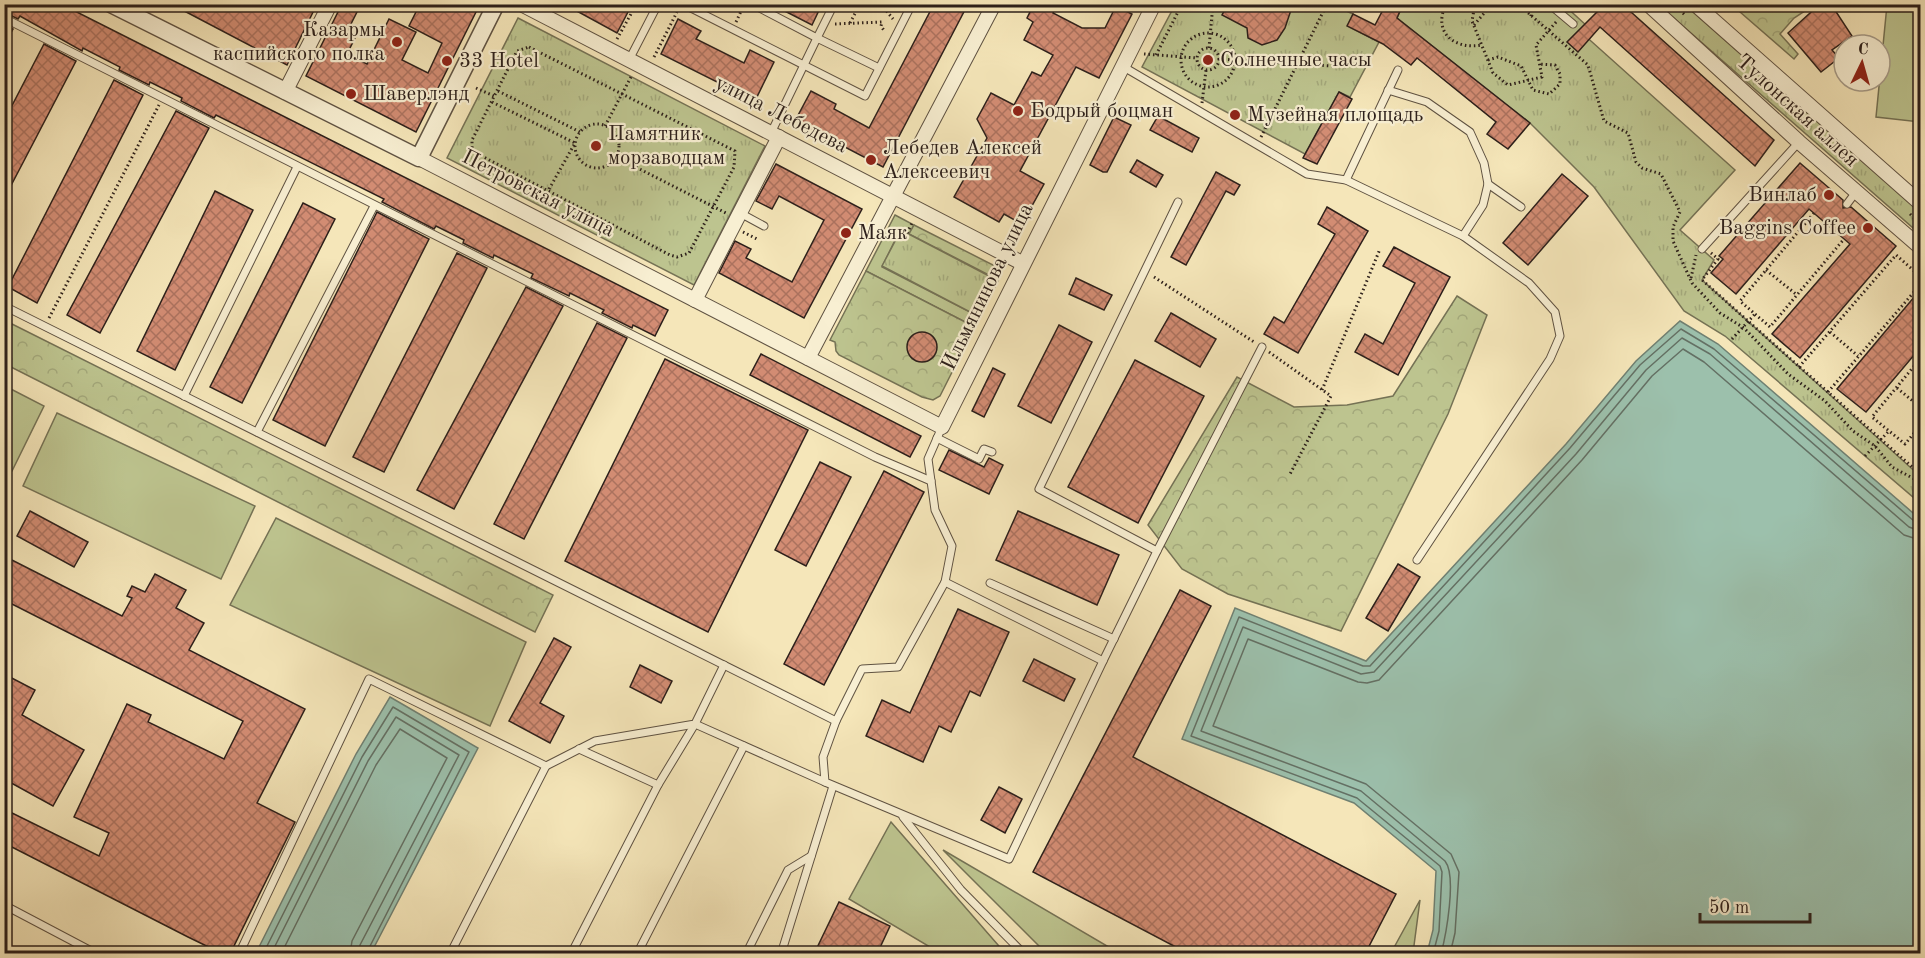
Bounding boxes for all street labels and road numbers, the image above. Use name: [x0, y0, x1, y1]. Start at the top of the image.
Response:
street label: Тулонская аллея: [1732, 51, 1862, 171]
street label: улица Лебедева: [711, 72, 851, 158]
street label: Петровская улица: [458, 146, 618, 242]
street label: Ильмянинова улица: [938, 200, 1038, 374]

